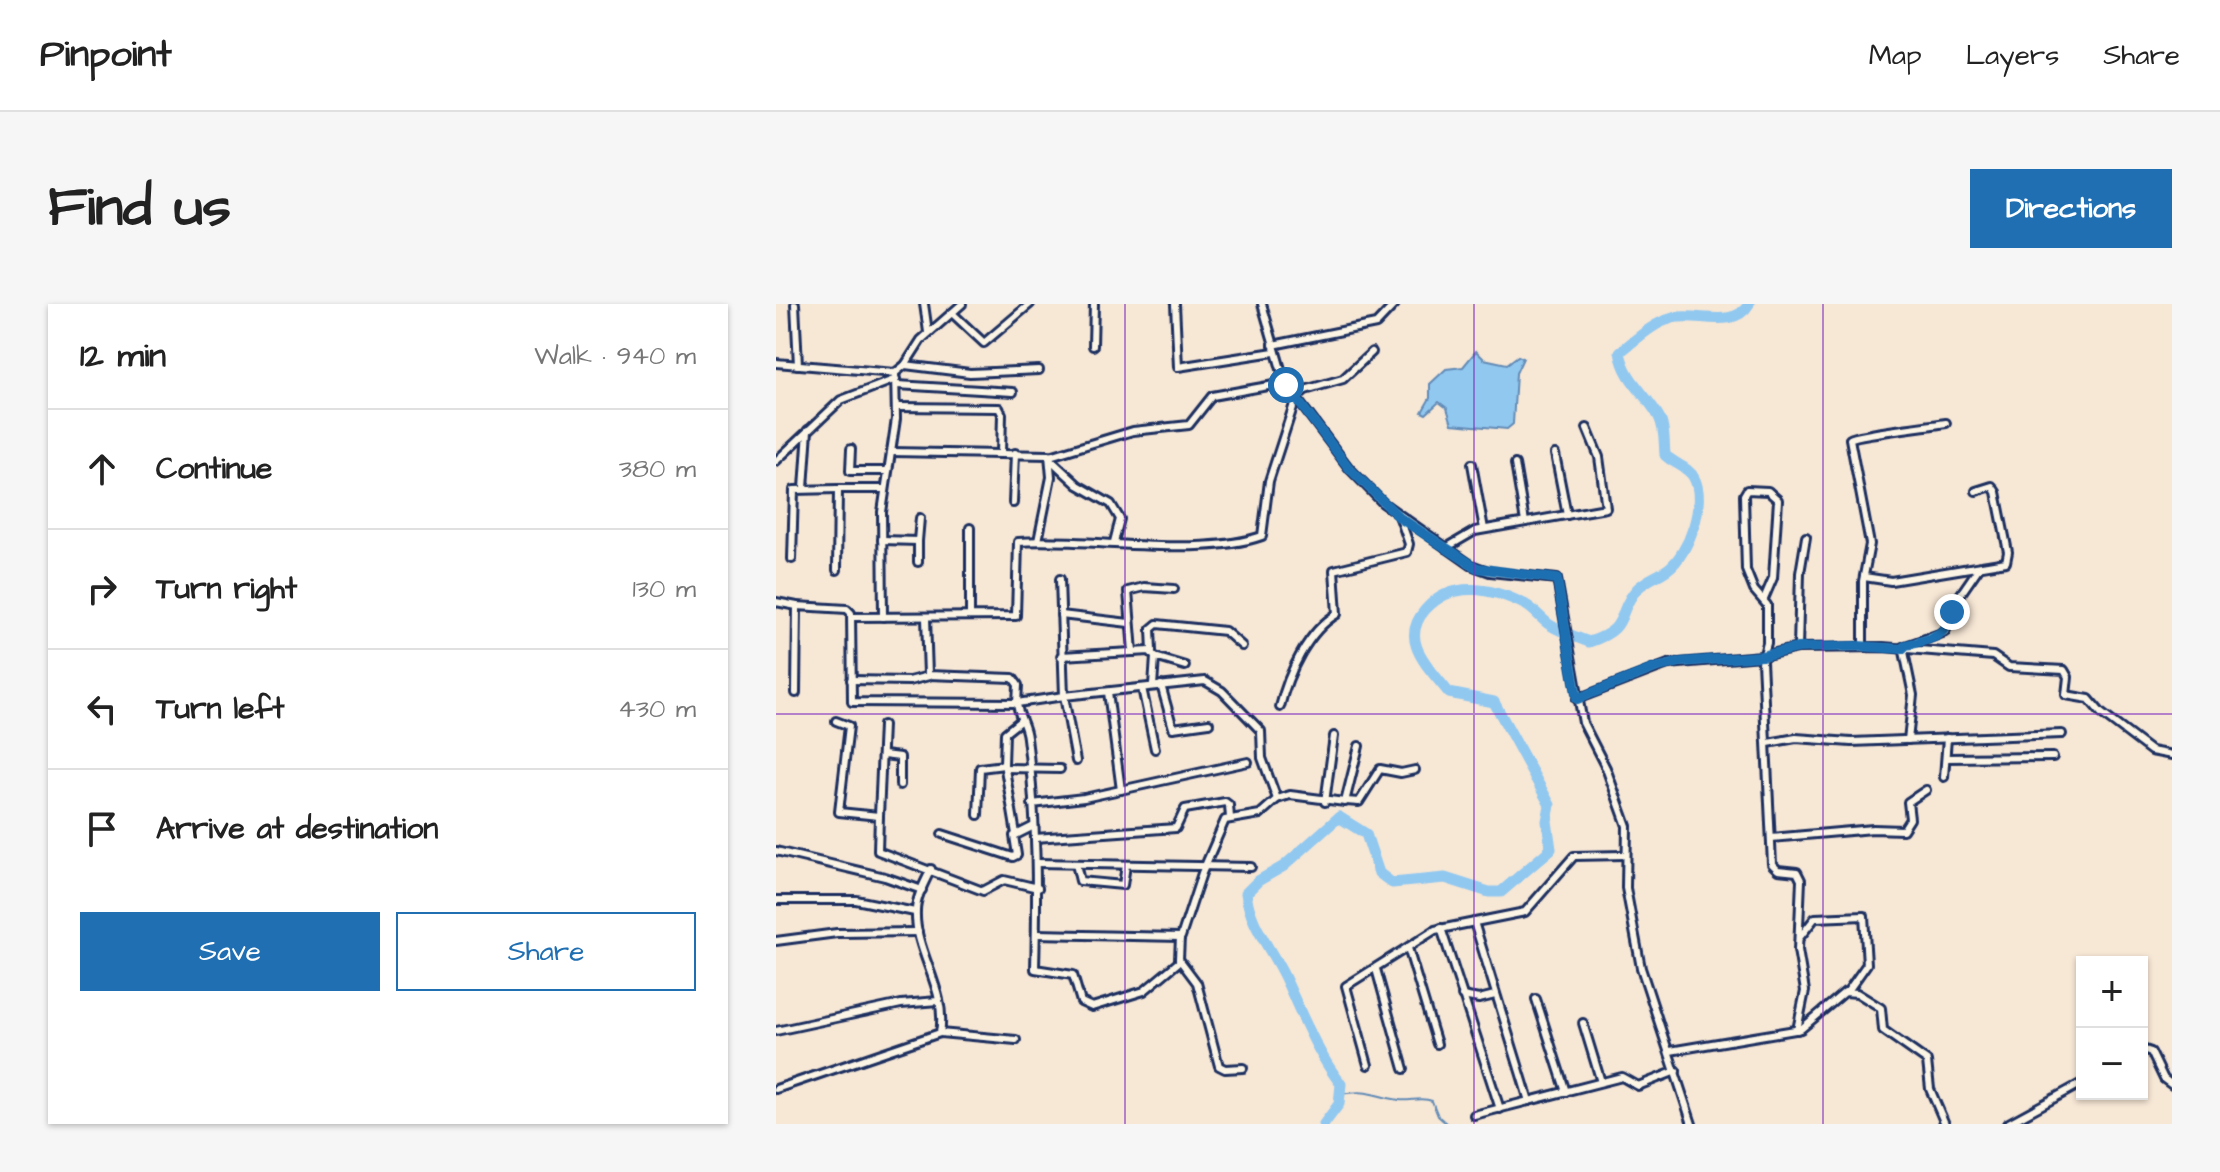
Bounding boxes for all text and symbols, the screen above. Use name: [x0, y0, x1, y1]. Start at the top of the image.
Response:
text: Pinpoint: [40, 29, 172, 81]
text: Map: [1869, 36, 1922, 75]
text: Layers: [1966, 36, 2059, 75]
text: Share: [2103, 36, 2180, 75]
text: Find us: [48, 169, 231, 247]
button: Directions: [1970, 169, 2172, 248]
text: 12 min: [80, 332, 166, 380]
text: Walk · 940 m: [534, 338, 696, 374]
route start: [1268, 367, 1304, 403]
icon: ahead: [80, 447, 124, 491]
text: Continue: [156, 448, 272, 490]
text: 380 m: [619, 451, 696, 487]
icon: right: [80, 567, 124, 611]
text: Turn right: [156, 568, 297, 610]
text: 130 m: [632, 571, 696, 607]
route end: [1934, 594, 1970, 630]
icon: left: [80, 687, 124, 731]
text: Turn left: [156, 688, 284, 730]
text: 430 m: [618, 691, 696, 727]
icon: arrive: [80, 807, 124, 851]
text: Arrive at destination: [156, 808, 438, 850]
button: Save: [80, 912, 380, 991]
button: Share: [396, 912, 696, 991]
map controls: [2076, 956, 2148, 1100]
button: +: [2076, 956, 2148, 1028]
button: −: [2076, 1028, 2148, 1100]

